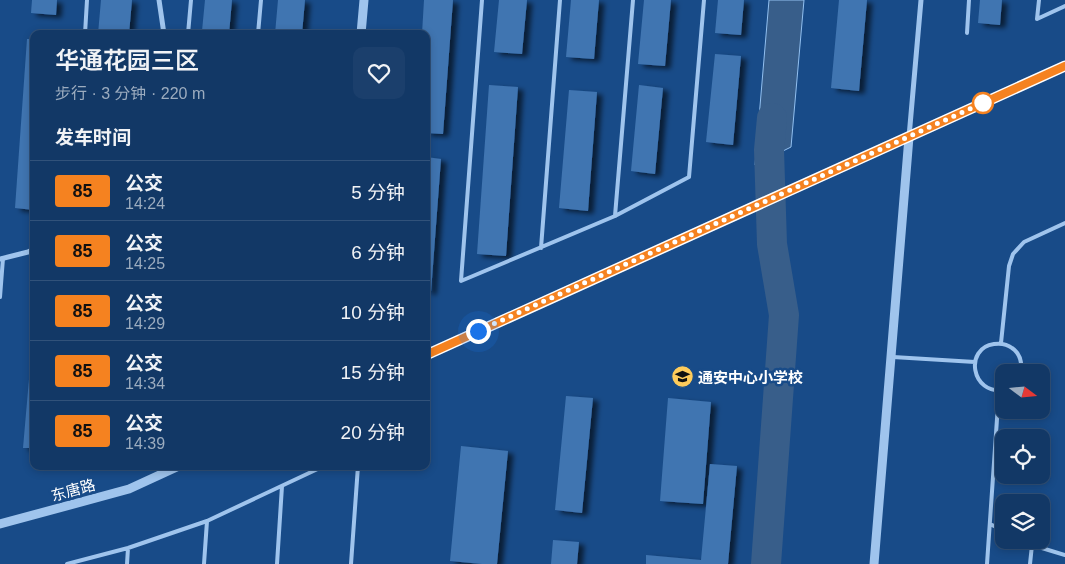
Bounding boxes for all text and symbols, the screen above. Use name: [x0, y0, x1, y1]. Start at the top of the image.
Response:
text: 华通花园三区: [55, 47, 199, 74]
button: heart: [353, 47, 405, 99]
text: 步行 · 3 分钟 · 220 m: [55, 85, 205, 102]
unlabelled marker: [972, 92, 994, 114]
text: 发车时间: [55, 127, 131, 148]
text: 公交: [125, 173, 163, 194]
text: 85: [72, 181, 93, 201]
text: 5 分钟: [351, 182, 405, 203]
text: 14:24: [125, 195, 165, 212]
text: 公交: [125, 233, 163, 254]
text: 85: [72, 241, 93, 261]
text: 6 分钟: [351, 242, 405, 263]
text: 14:25: [125, 255, 165, 272]
text: 公交: [125, 293, 163, 314]
text: 85: [72, 301, 93, 321]
text: 10 分钟: [341, 302, 405, 323]
text: 14:29: [125, 315, 165, 332]
your location: [466, 319, 491, 344]
text: 公交: [125, 353, 163, 374]
text: 85: [72, 361, 93, 381]
text: 15 分钟: [341, 362, 405, 383]
north arrow: [995, 364, 1050, 419]
map controls: [995, 364, 1050, 549]
school or university icon: 通安中心小学校: [670, 365, 694, 389]
place label: 通安中心小学校: [698, 369, 803, 386]
text: 14:34: [125, 375, 165, 392]
text: 公交: [125, 413, 163, 434]
text: 85: [72, 421, 93, 441]
text: 20 分钟: [341, 422, 405, 443]
button: locate: [995, 429, 1050, 484]
text: 14:39: [125, 435, 165, 452]
street label: 东唐路: [49, 476, 97, 504]
button: layers: [995, 494, 1050, 549]

